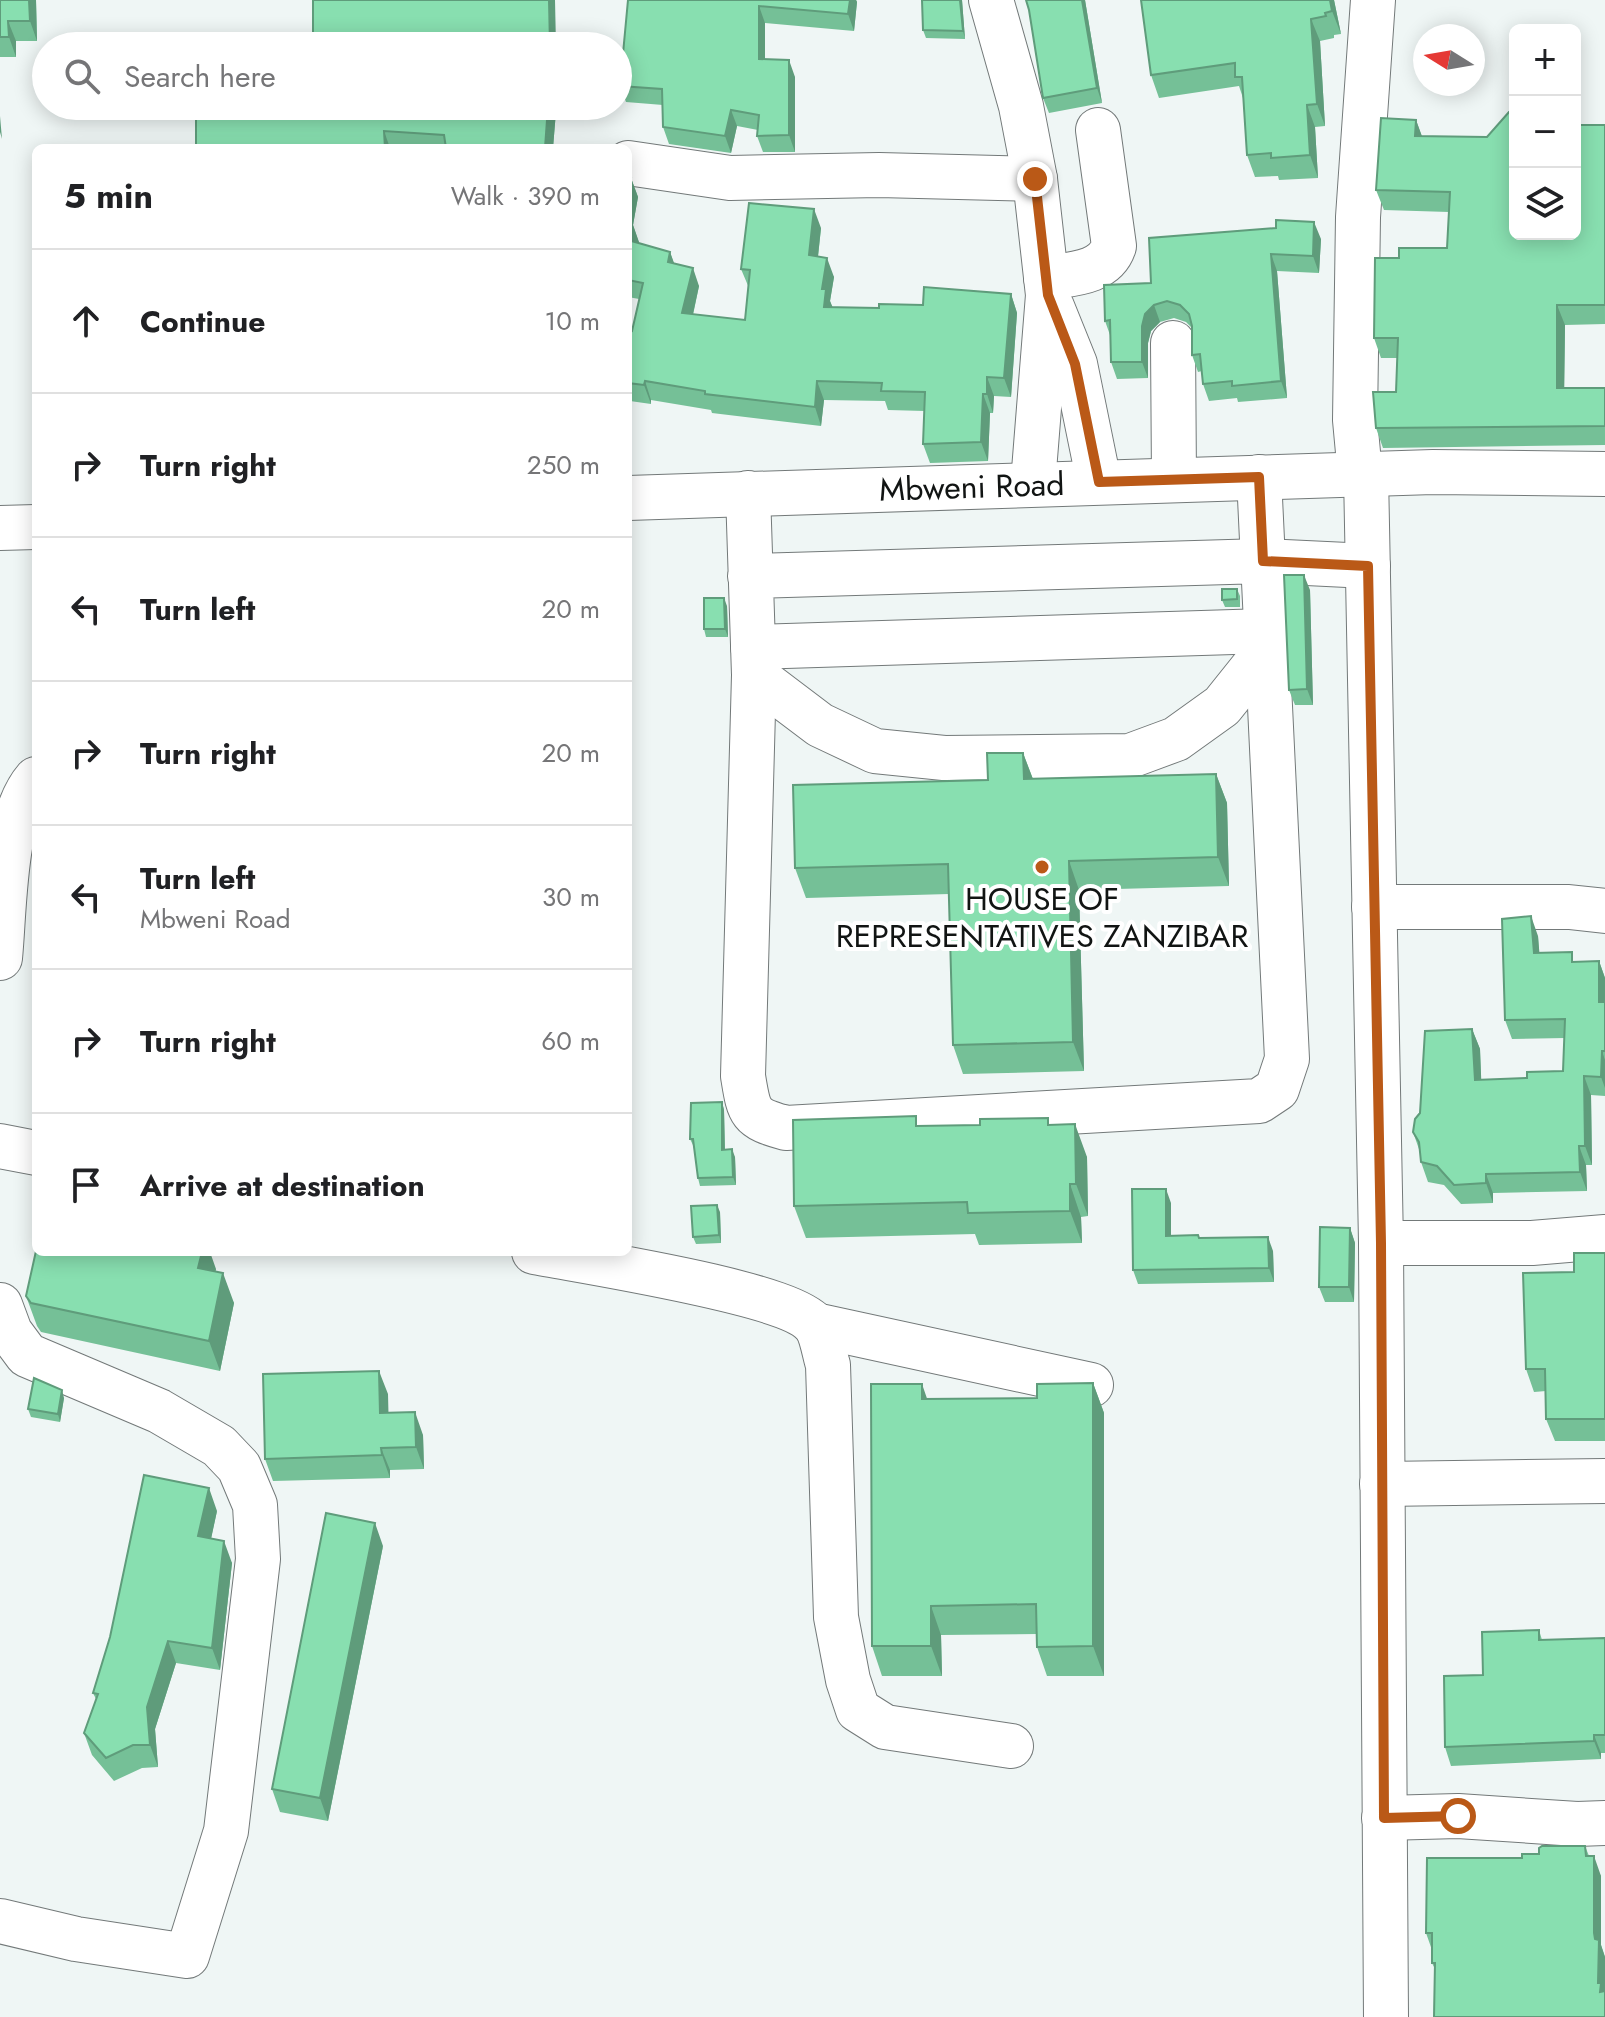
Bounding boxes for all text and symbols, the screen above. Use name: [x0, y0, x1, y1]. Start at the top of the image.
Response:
north arrow: [1413, 24, 1485, 96]
map controls: [1509, 24, 1581, 240]
button: +: [1509, 24, 1581, 96]
search box: [32, 32, 632, 120]
icon: search: [60, 54, 104, 98]
text: Search here: [124, 55, 276, 98]
button: −: [1509, 96, 1581, 168]
route end: [1017, 161, 1053, 197]
button: layers: [1509, 168, 1581, 240]
text: 5 min: [64, 172, 153, 221]
text: Walk · 390 m: [451, 177, 600, 215]
icon: ahead: [64, 299, 108, 343]
text: Continue: [140, 300, 266, 343]
text: 10 m: [545, 302, 600, 340]
icon: right: [64, 443, 108, 487]
text: Turn right: [140, 444, 276, 487]
text: 250 m: [527, 446, 600, 484]
street label: Mbweni Road: [878, 461, 1065, 513]
icon: left: [64, 587, 108, 631]
text: Turn left: [140, 588, 255, 631]
text: 20 m: [542, 590, 600, 628]
icon: right: [64, 731, 108, 775]
text: Turn right: [140, 732, 276, 775]
text: 20 m: [542, 734, 600, 772]
text: Turn left: [140, 857, 255, 900]
marker: HOUSE OF REPRESENTATIVES ZANZIBAR: [1033, 858, 1051, 876]
icon: left: [64, 875, 108, 919]
place label: HOUSE OF REPRESENTATIVES ZANZIBAR: [836, 876, 1248, 959]
text: 30 m: [542, 878, 600, 916]
text: Mbweni Road: [140, 900, 290, 938]
icon: right: [64, 1019, 108, 1063]
text: Turn right: [140, 1020, 276, 1063]
text: 60 m: [541, 1022, 600, 1060]
icon: arrive: [64, 1163, 108, 1207]
text: Arrive at destination: [140, 1164, 425, 1207]
route start: [1440, 1798, 1476, 1834]

